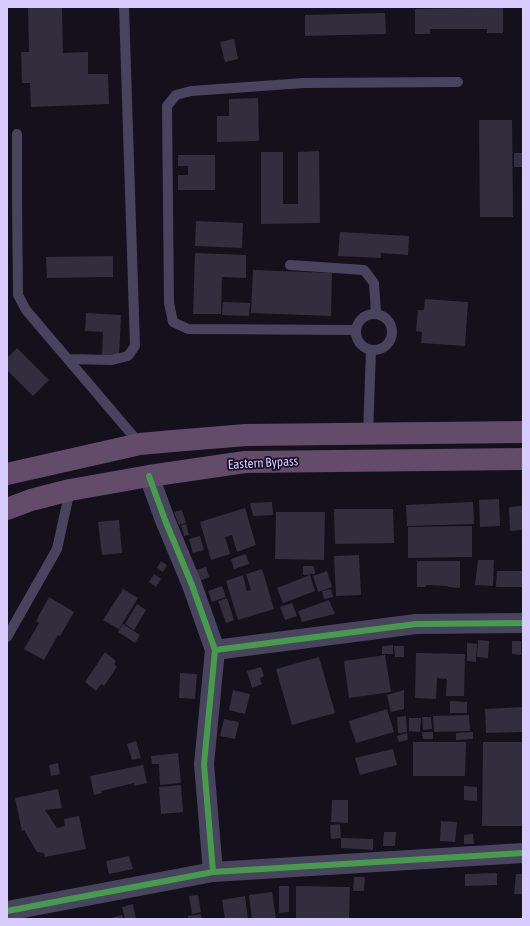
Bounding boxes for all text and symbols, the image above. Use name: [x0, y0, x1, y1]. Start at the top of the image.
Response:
street label: Eastern Bypass: [227, 453, 299, 473]

